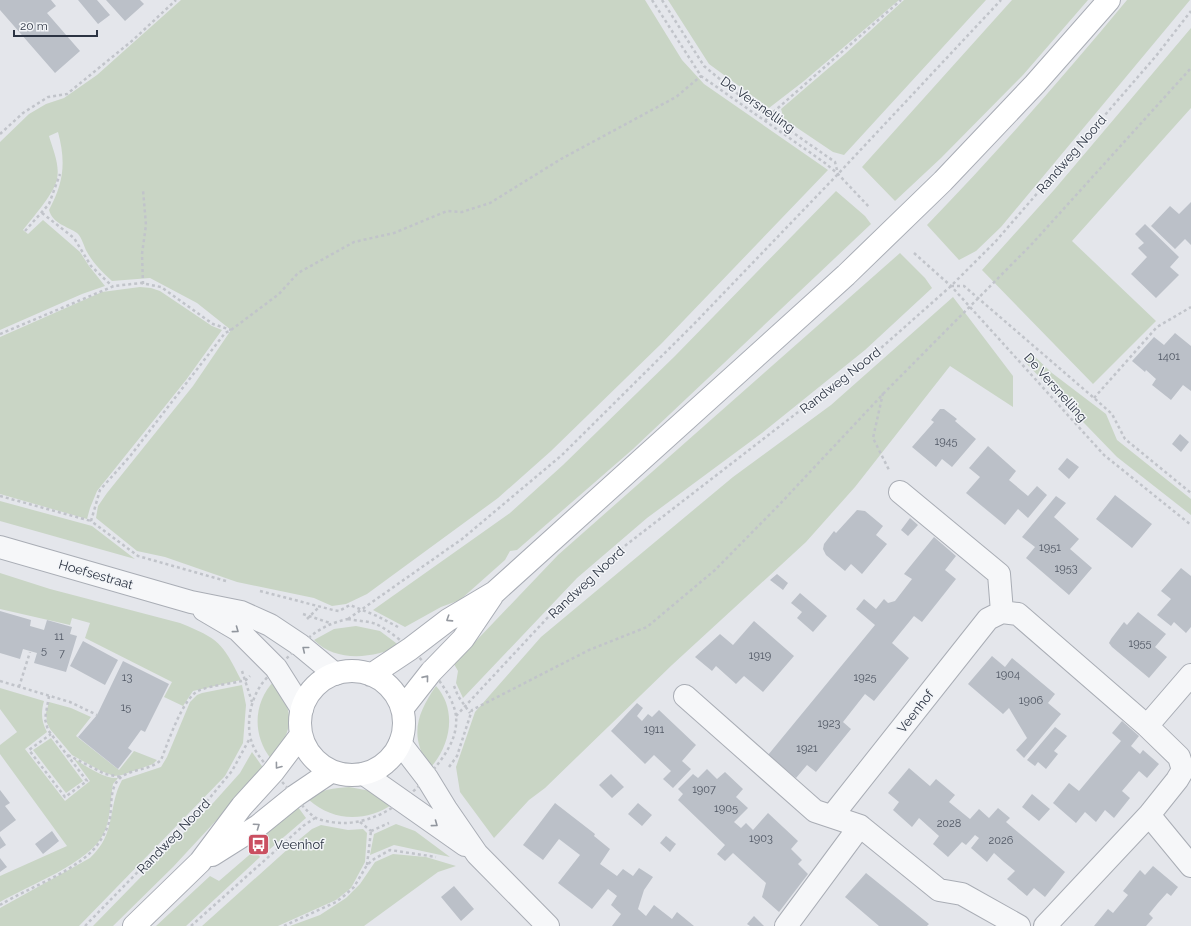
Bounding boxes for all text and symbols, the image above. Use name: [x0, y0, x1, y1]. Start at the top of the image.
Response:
scale bar: [14, 12, 97, 38]
text: 20 m: [20, 19, 48, 33]
street label: De Versnelling: [718, 73, 798, 135]
street label: Randweg Noord: [1033, 112, 1109, 196]
street label: Randweg Noord: [797, 344, 884, 417]
street label: De Versnelling: [1021, 350, 1090, 425]
house number: 1401: [1158, 350, 1180, 363]
house number: 1945: [934, 435, 958, 448]
house number: 1951: [1039, 541, 1061, 554]
street label: Randweg Noord: [545, 543, 627, 621]
street label: Hoefsestraat: [57, 557, 135, 592]
house number: 1953: [1054, 562, 1078, 575]
one-way arrow: [446, 614, 453, 622]
one-way arrow: [232, 625, 239, 632]
house number: 11: [54, 630, 64, 643]
house number: 1955: [1128, 637, 1152, 650]
house number: 5: [41, 644, 47, 657]
one-way arrow: [302, 646, 309, 653]
house number: 7: [59, 647, 65, 660]
house number: 1919: [749, 649, 771, 662]
house number: 1904: [996, 668, 1020, 681]
house number: 13: [122, 671, 132, 684]
house number: 1925: [854, 671, 876, 684]
one-way arrow: [422, 676, 429, 683]
street label: Veenhof: [894, 686, 937, 736]
house number: 1906: [1019, 694, 1044, 707]
house number: 15: [121, 701, 131, 714]
house number: 1923: [818, 717, 841, 730]
house number: 1911: [644, 723, 665, 736]
house number: 1921: [796, 742, 818, 755]
one-way arrow: [276, 761, 283, 768]
house number: 1907: [692, 783, 716, 796]
street label: Randweg Noord: [134, 796, 213, 877]
house number: 1905: [714, 802, 738, 815]
house number: 2028: [937, 817, 961, 830]
one-way arrow: [430, 819, 437, 826]
one-way arrow: [253, 823, 260, 831]
bus stop icon: Veenhof: [245, 831, 271, 857]
house number: 1903: [749, 832, 773, 845]
house number: 2026: [989, 834, 1014, 847]
place label: Veenhof: [274, 837, 325, 852]

